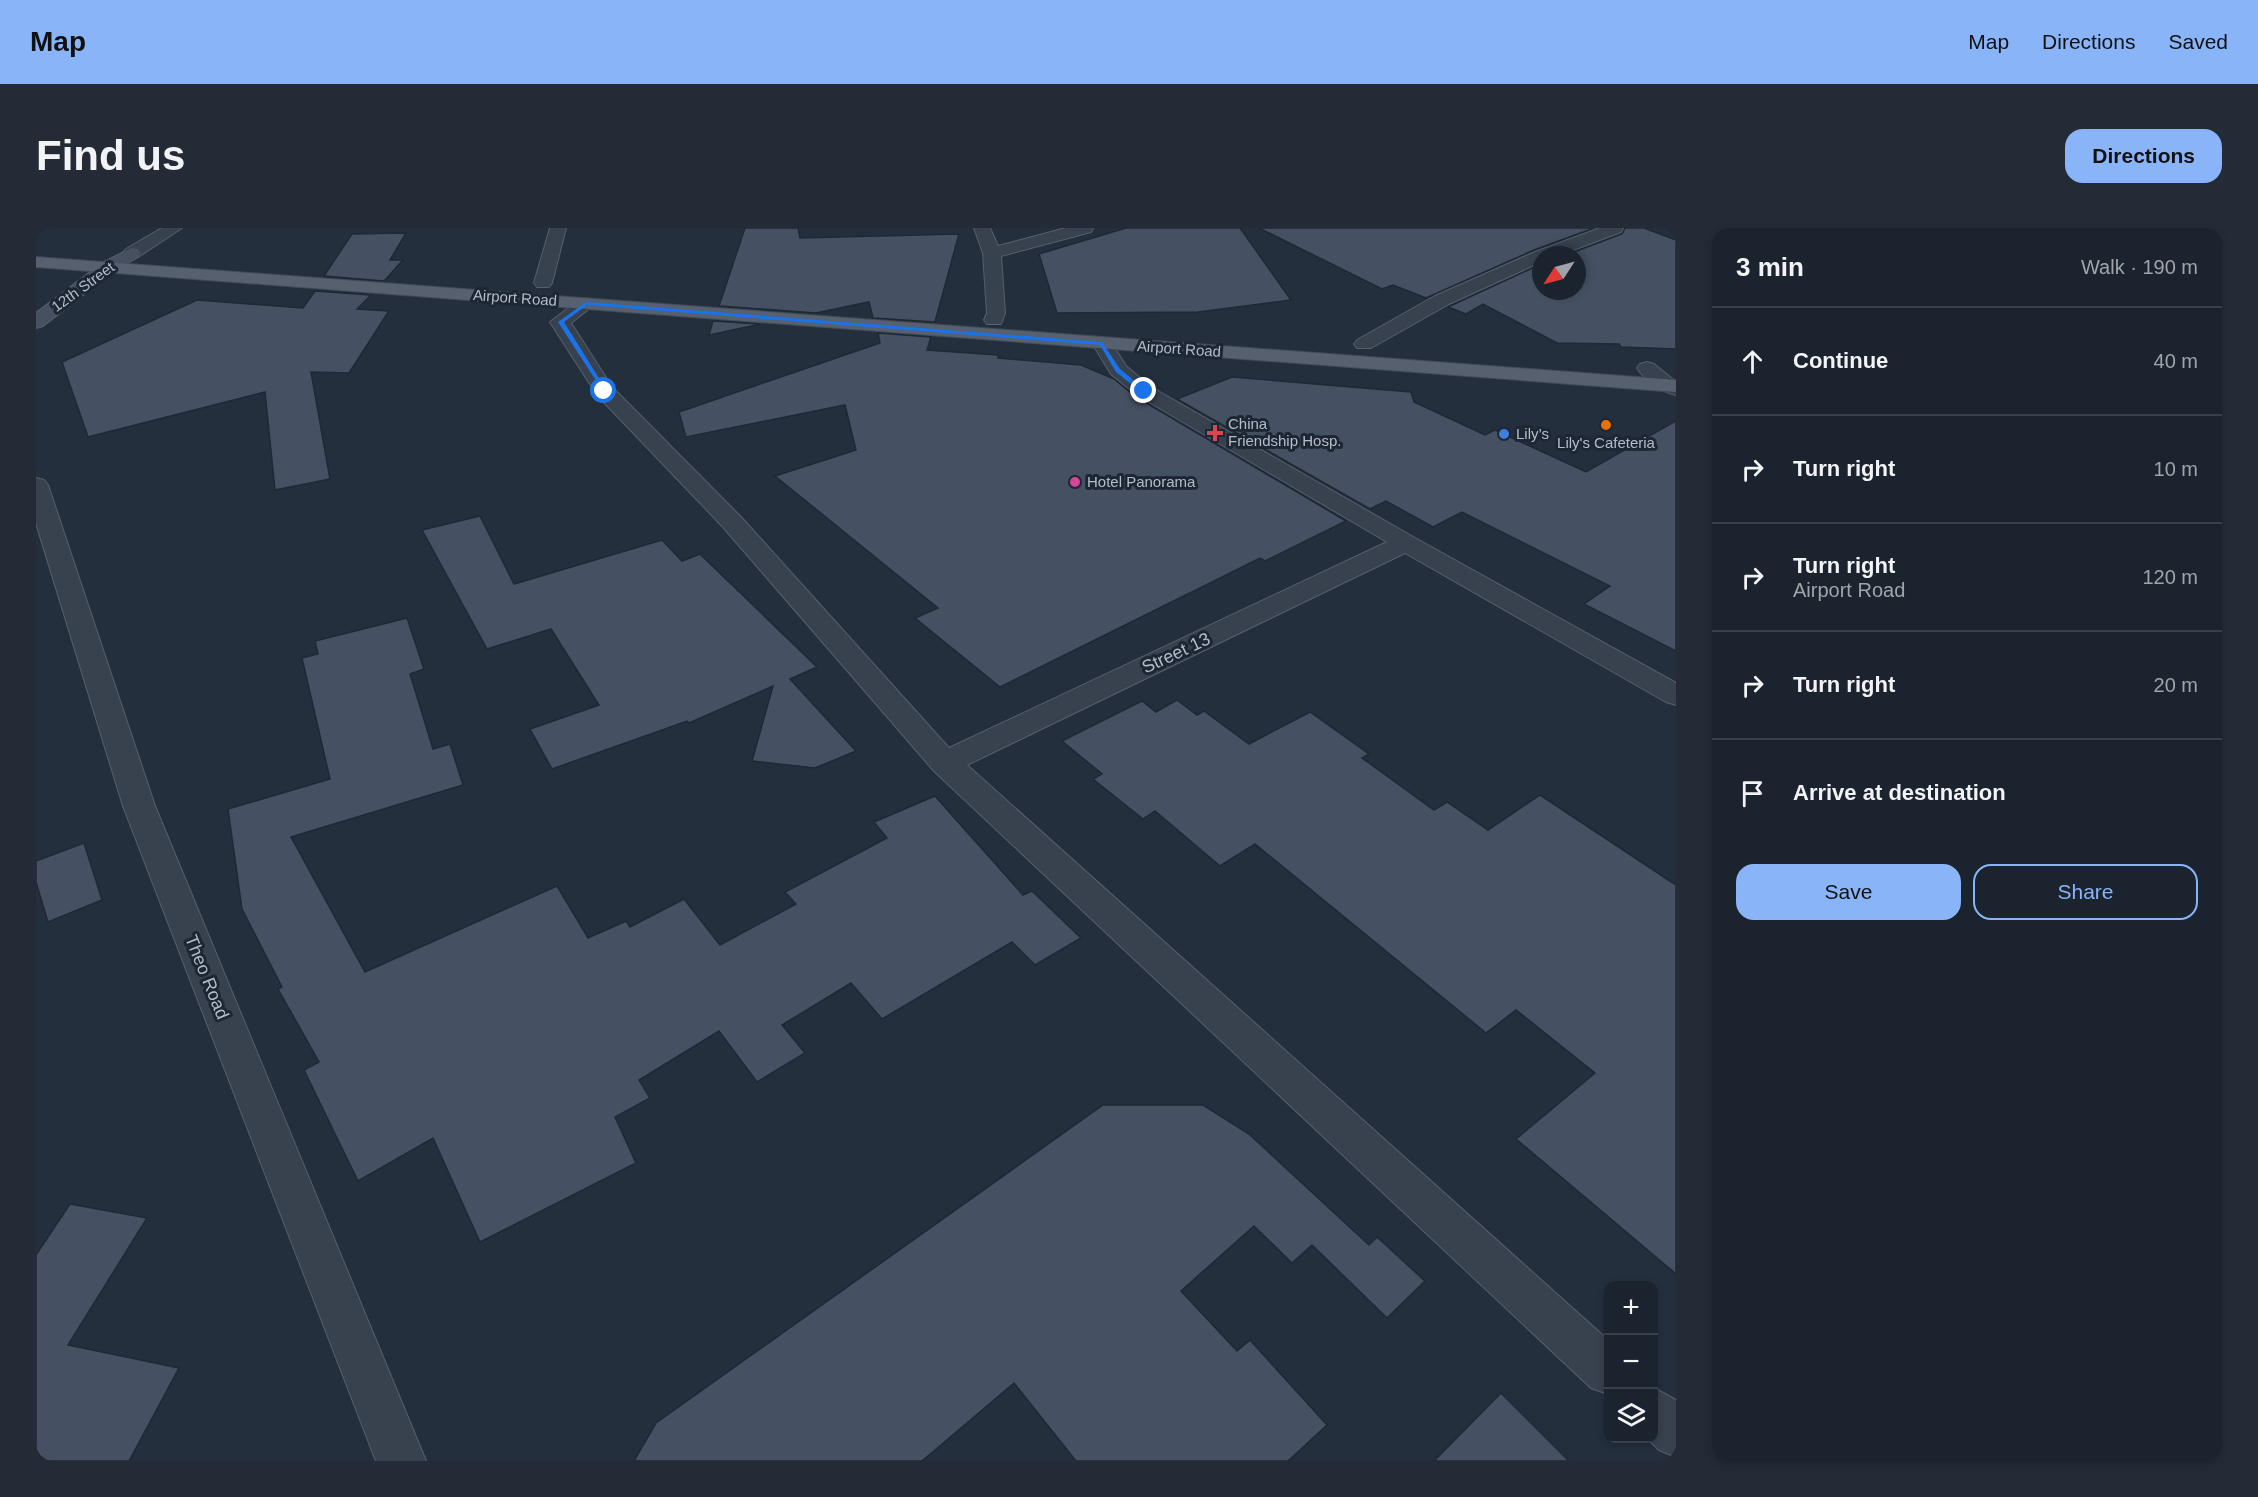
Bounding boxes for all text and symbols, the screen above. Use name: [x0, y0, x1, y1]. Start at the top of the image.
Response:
text: Map: [30, 26, 86, 57]
text: Map: [1968, 30, 2009, 53]
text: Directions: [2042, 30, 2135, 53]
text: Saved: [2168, 30, 2228, 53]
button: Directions: [2065, 129, 2222, 183]
text: Find us: [36, 132, 185, 179]
north arrow: [1532, 246, 1586, 300]
text: 3 min: [1736, 252, 1804, 282]
text: Walk · 190 m: [2081, 256, 2198, 278]
street label: 12th Street: [48, 258, 118, 315]
street label: Airport Road: [472, 286, 558, 309]
street label: Airport Road: [1136, 337, 1222, 360]
icon: ahead: [1736, 345, 1769, 378]
text: Continue: [1793, 348, 1888, 373]
text: 40 m: [2154, 350, 2198, 372]
route start: [590, 377, 616, 403]
route end: [1130, 377, 1156, 403]
place label: China Friendship Hosp.: [1228, 415, 1341, 449]
marker: Lily's Cafeteria: [1599, 418, 1613, 432]
marker: China Friendship Hosp.: [1206, 424, 1224, 442]
place label: Lily’s: [1516, 425, 1549, 442]
marker: Lily’s: [1497, 427, 1511, 441]
place label: Lily's Cafeteria: [1557, 434, 1656, 451]
icon: right: [1736, 453, 1769, 486]
text: Turn right: [1793, 456, 1895, 481]
text: 10 m: [2154, 458, 2198, 480]
place label: Hotel Panorama: [1087, 473, 1196, 490]
marker: Hotel Panorama: [1068, 475, 1082, 489]
text: Turn right: [1793, 553, 1895, 578]
icon: right: [1736, 561, 1769, 594]
text: 120 m: [2142, 566, 2198, 588]
text: Airport Road: [1793, 579, 1905, 601]
street label: Street 13: [1139, 629, 1213, 677]
icon: right: [1736, 669, 1769, 702]
text: Turn right: [1793, 672, 1895, 697]
text: 20 m: [2154, 674, 2198, 696]
icon: arrive: [1736, 777, 1769, 810]
text: Arrive at destination: [1793, 780, 2006, 805]
button: Save: [1736, 864, 1961, 920]
button: Share: [1973, 864, 2198, 920]
street label: Theo Road: [181, 932, 233, 1022]
map controls: [1604, 1281, 1658, 1443]
button: +: [1604, 1281, 1658, 1335]
button: −: [1604, 1335, 1658, 1389]
button: layers: [1604, 1389, 1658, 1443]

